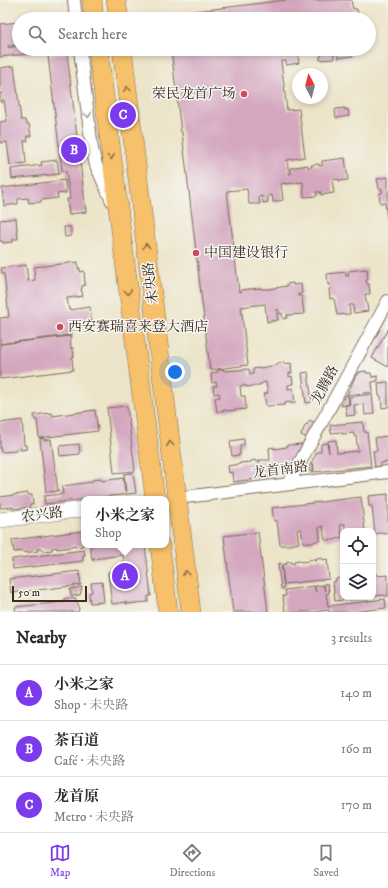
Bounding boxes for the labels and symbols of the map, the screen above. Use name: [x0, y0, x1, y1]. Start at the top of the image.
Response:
north arrow: [292, 68, 328, 104]
place label: 荣民龙首广场: [152, 85, 236, 103]
one-way arrow: [123, 86, 132, 92]
marker: 荣民龙首广场: [239, 89, 249, 99]
pin: C: [110, 100, 136, 130]
one-way arrow: [83, 112, 92, 119]
pin: B: [61, 135, 87, 165]
one-way arrow: [106, 154, 115, 160]
one-way arrow: [142, 243, 151, 249]
place label: 中国建设银行: [204, 244, 288, 262]
marker: 中国建设银行: [191, 248, 201, 258]
street label: 未央路: [140, 261, 162, 305]
one-way arrow: [123, 289, 132, 295]
place label: 西安赛瑞喜来登大酒店: [68, 318, 208, 336]
marker: 西安赛瑞喜来登大酒店: [55, 322, 65, 332]
your location: [165, 362, 185, 382]
street label: 龙腾路: [307, 362, 343, 408]
one-way arrow: [166, 441, 175, 447]
street label: 龙首南路: [251, 458, 309, 482]
street label: 农兴路: [20, 504, 64, 526]
pin: A: [112, 561, 138, 591]
one-way arrow: [182, 570, 191, 576]
scale bar: [12, 584, 87, 603]

